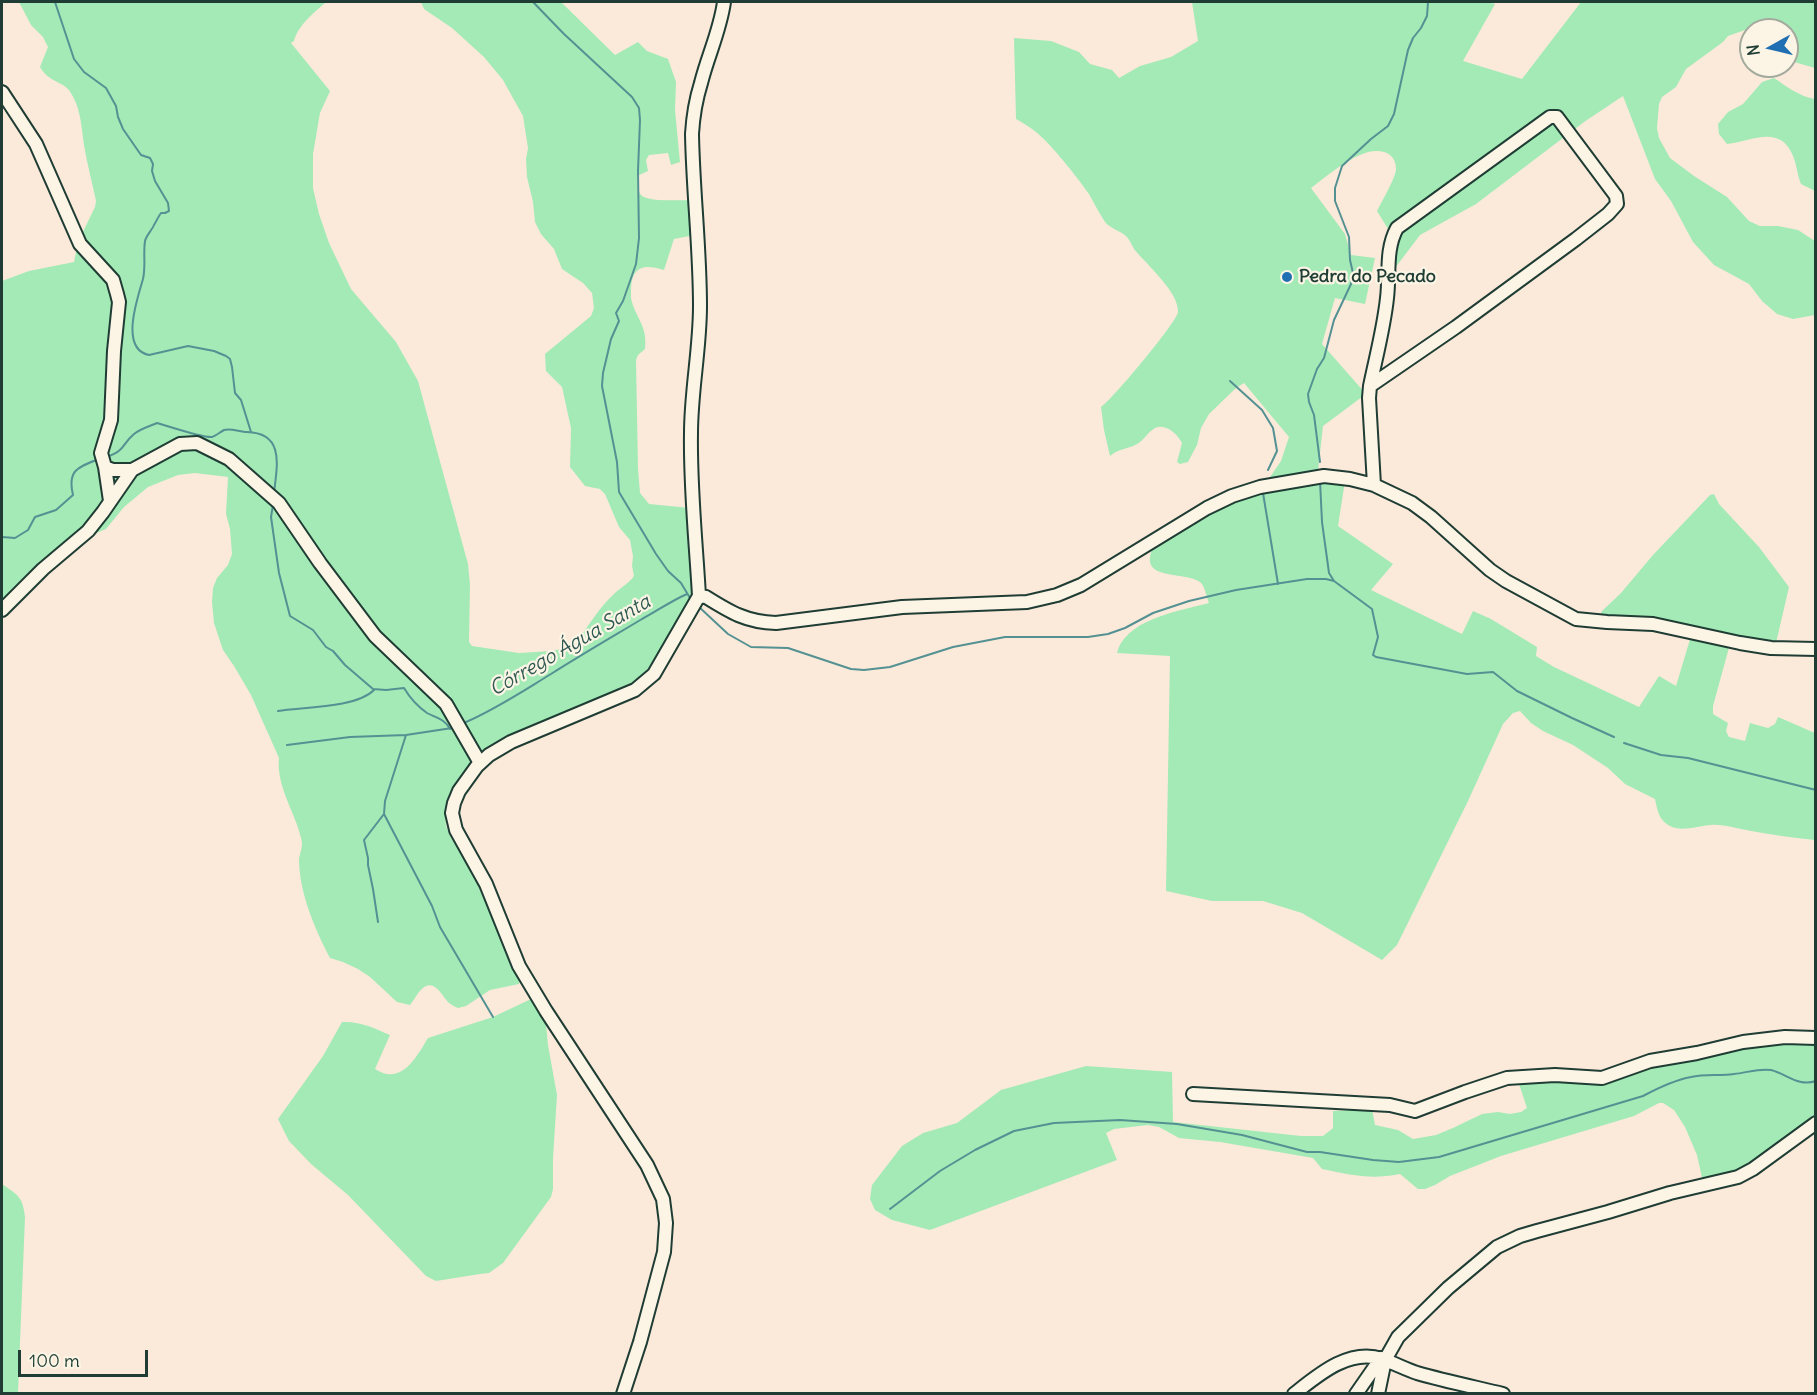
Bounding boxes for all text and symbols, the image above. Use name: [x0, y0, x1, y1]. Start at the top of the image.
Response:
north arrow: [1739, 18, 1799, 78]
text: N: [1742, 43, 1764, 57]
place label: Pedra do Pecado: [1299, 266, 1436, 288]
marker: Pedra do Pecado: [1280, 270, 1294, 284]
water label: Córrego Água Santa: [485, 590, 655, 702]
scale bar: [21, 1338, 152, 1376]
text: 100 m: [29, 1349, 80, 1372]

